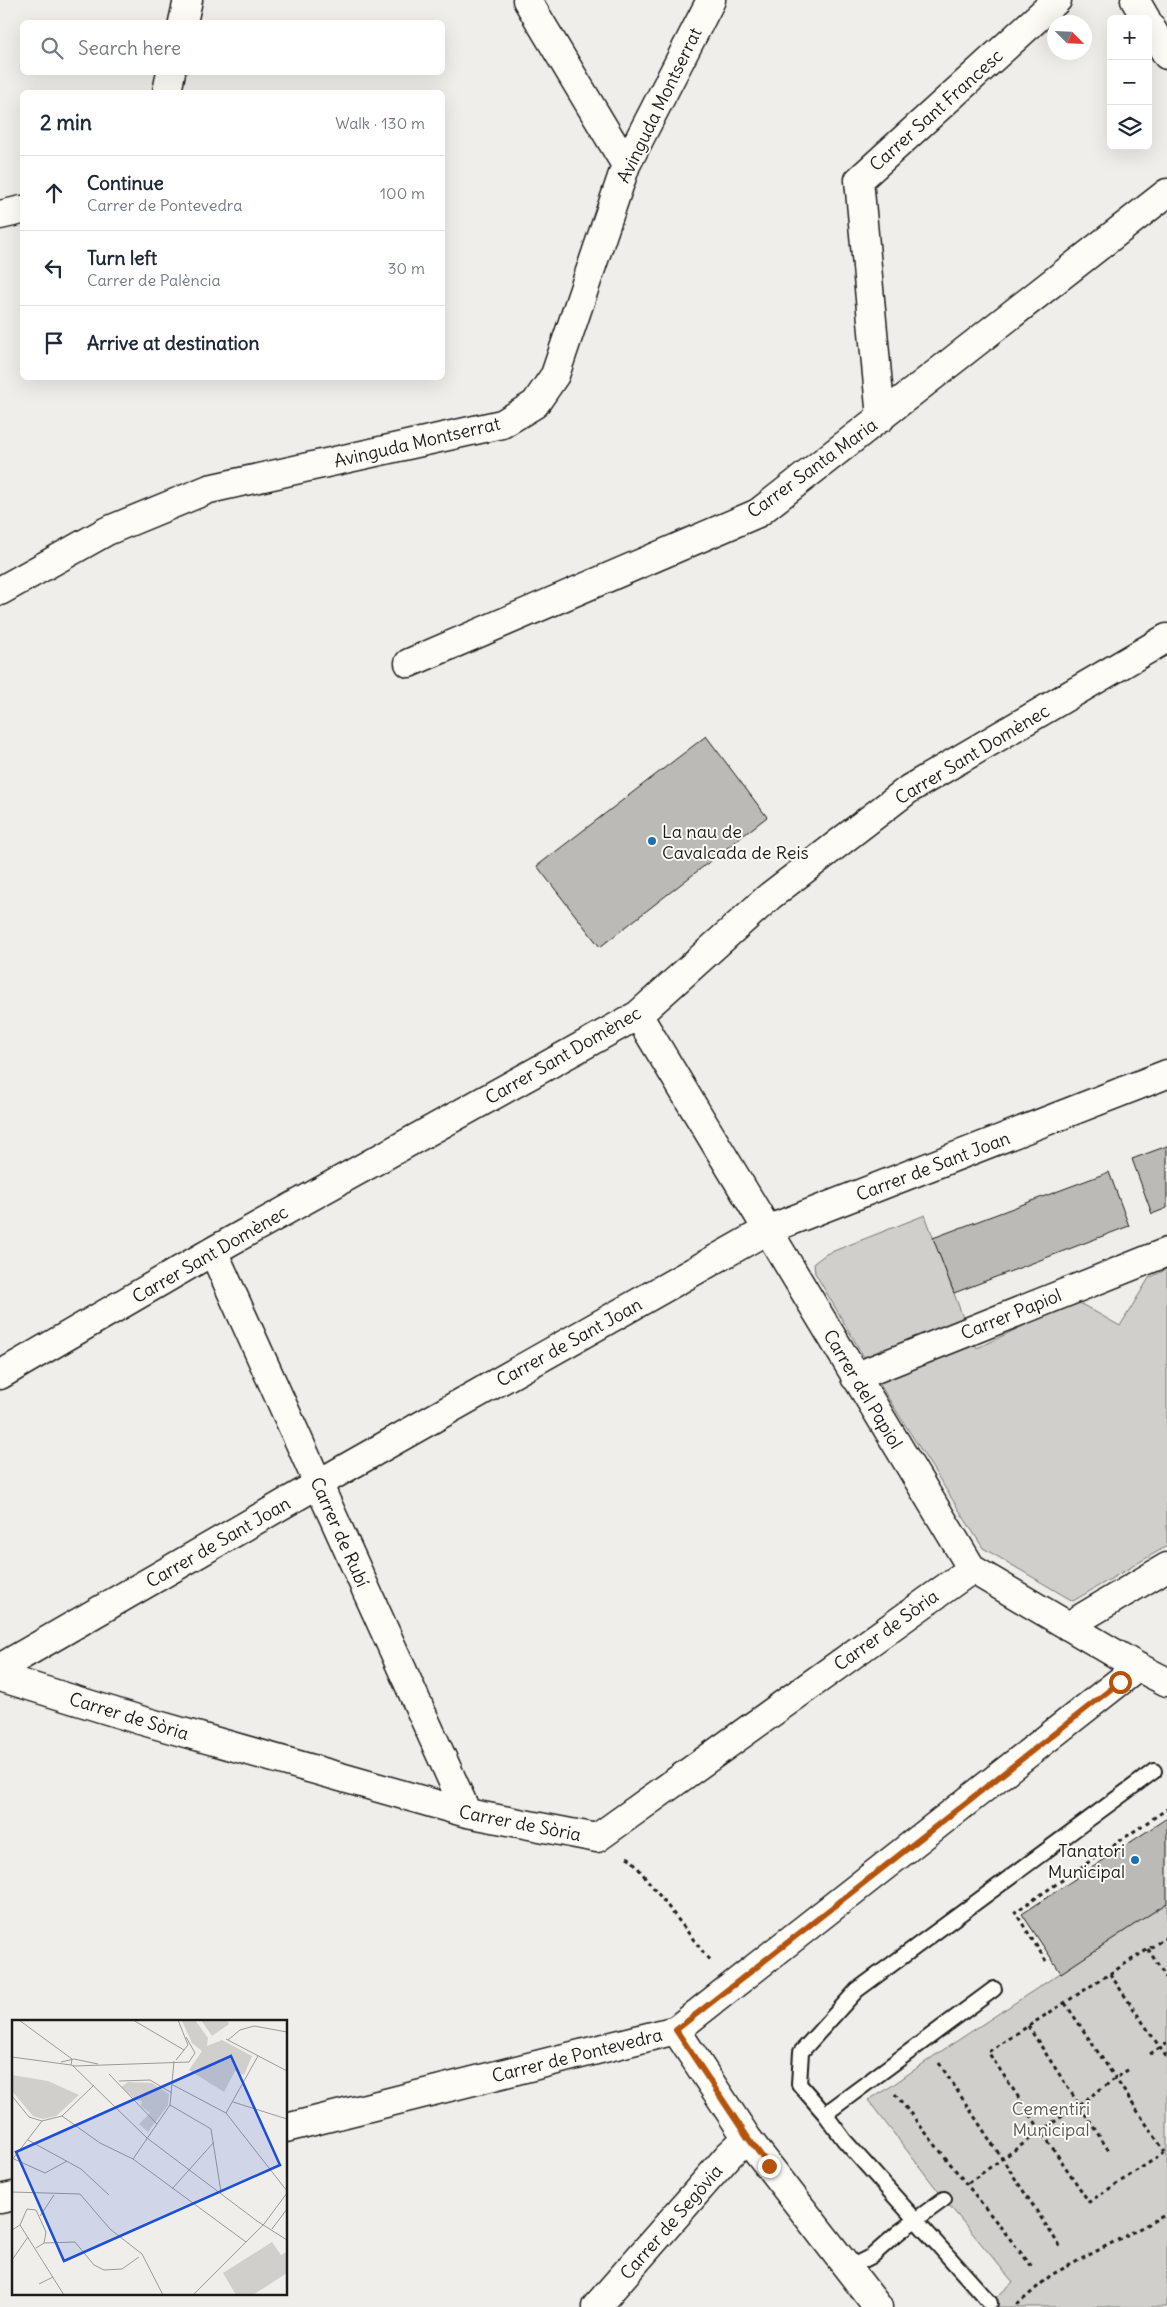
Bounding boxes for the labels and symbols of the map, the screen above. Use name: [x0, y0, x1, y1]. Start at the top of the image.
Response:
north arrow: [1047, 15, 1092, 60]
street label: Avinguda Montserrat: [611, 24, 707, 186]
street label: Carrer Sant Francesc: [865, 44, 1007, 176]
street label: Avinguda Montserrat: [332, 412, 502, 472]
street label: Carrer Santa Maria: [743, 413, 881, 523]
street label: Carrer Sant Domènec: [891, 699, 1053, 809]
place label: La nau de Cavalcada de Reis: [662, 820, 809, 864]
marker: La nau de Cavalcada de Reis: [646, 835, 658, 847]
street label: Carrer Sant Domènec: [481, 1001, 645, 1109]
street label: Carrer de Sant Joan: [853, 1126, 1013, 1206]
street label: Carrer Sant Domènec: [128, 1200, 292, 1308]
street label: Carrer Papiol: [957, 1283, 1065, 1345]
street label: Carrer de Sant Joan: [492, 1292, 646, 1392]
street label: Carrer del Papiol: [818, 1325, 908, 1453]
street label: Carrer de Rubí: [306, 1474, 374, 1590]
street label: Carrer de Sant Joan: [142, 1491, 294, 1593]
street label: Carrer de Sòria: [829, 1584, 943, 1676]
route start: [1109, 1671, 1132, 1694]
street label: Carrer de Sòria: [66, 1687, 192, 1745]
street label: Carrer de Sòria: [457, 1800, 583, 1846]
place label: Tanatori Municipal: [1048, 1839, 1125, 1883]
marker: Tanatori Municipal: [1129, 1854, 1141, 1866]
inset map: [12, 2020, 288, 2294]
street label: Carrer de Pontevedra: [489, 2023, 665, 2087]
park label: Cementiri Municipal: [1012, 2097, 1090, 2141]
route end: [758, 2155, 781, 2178]
street label: Carrer de Segòvia: [615, 2160, 727, 2284]

